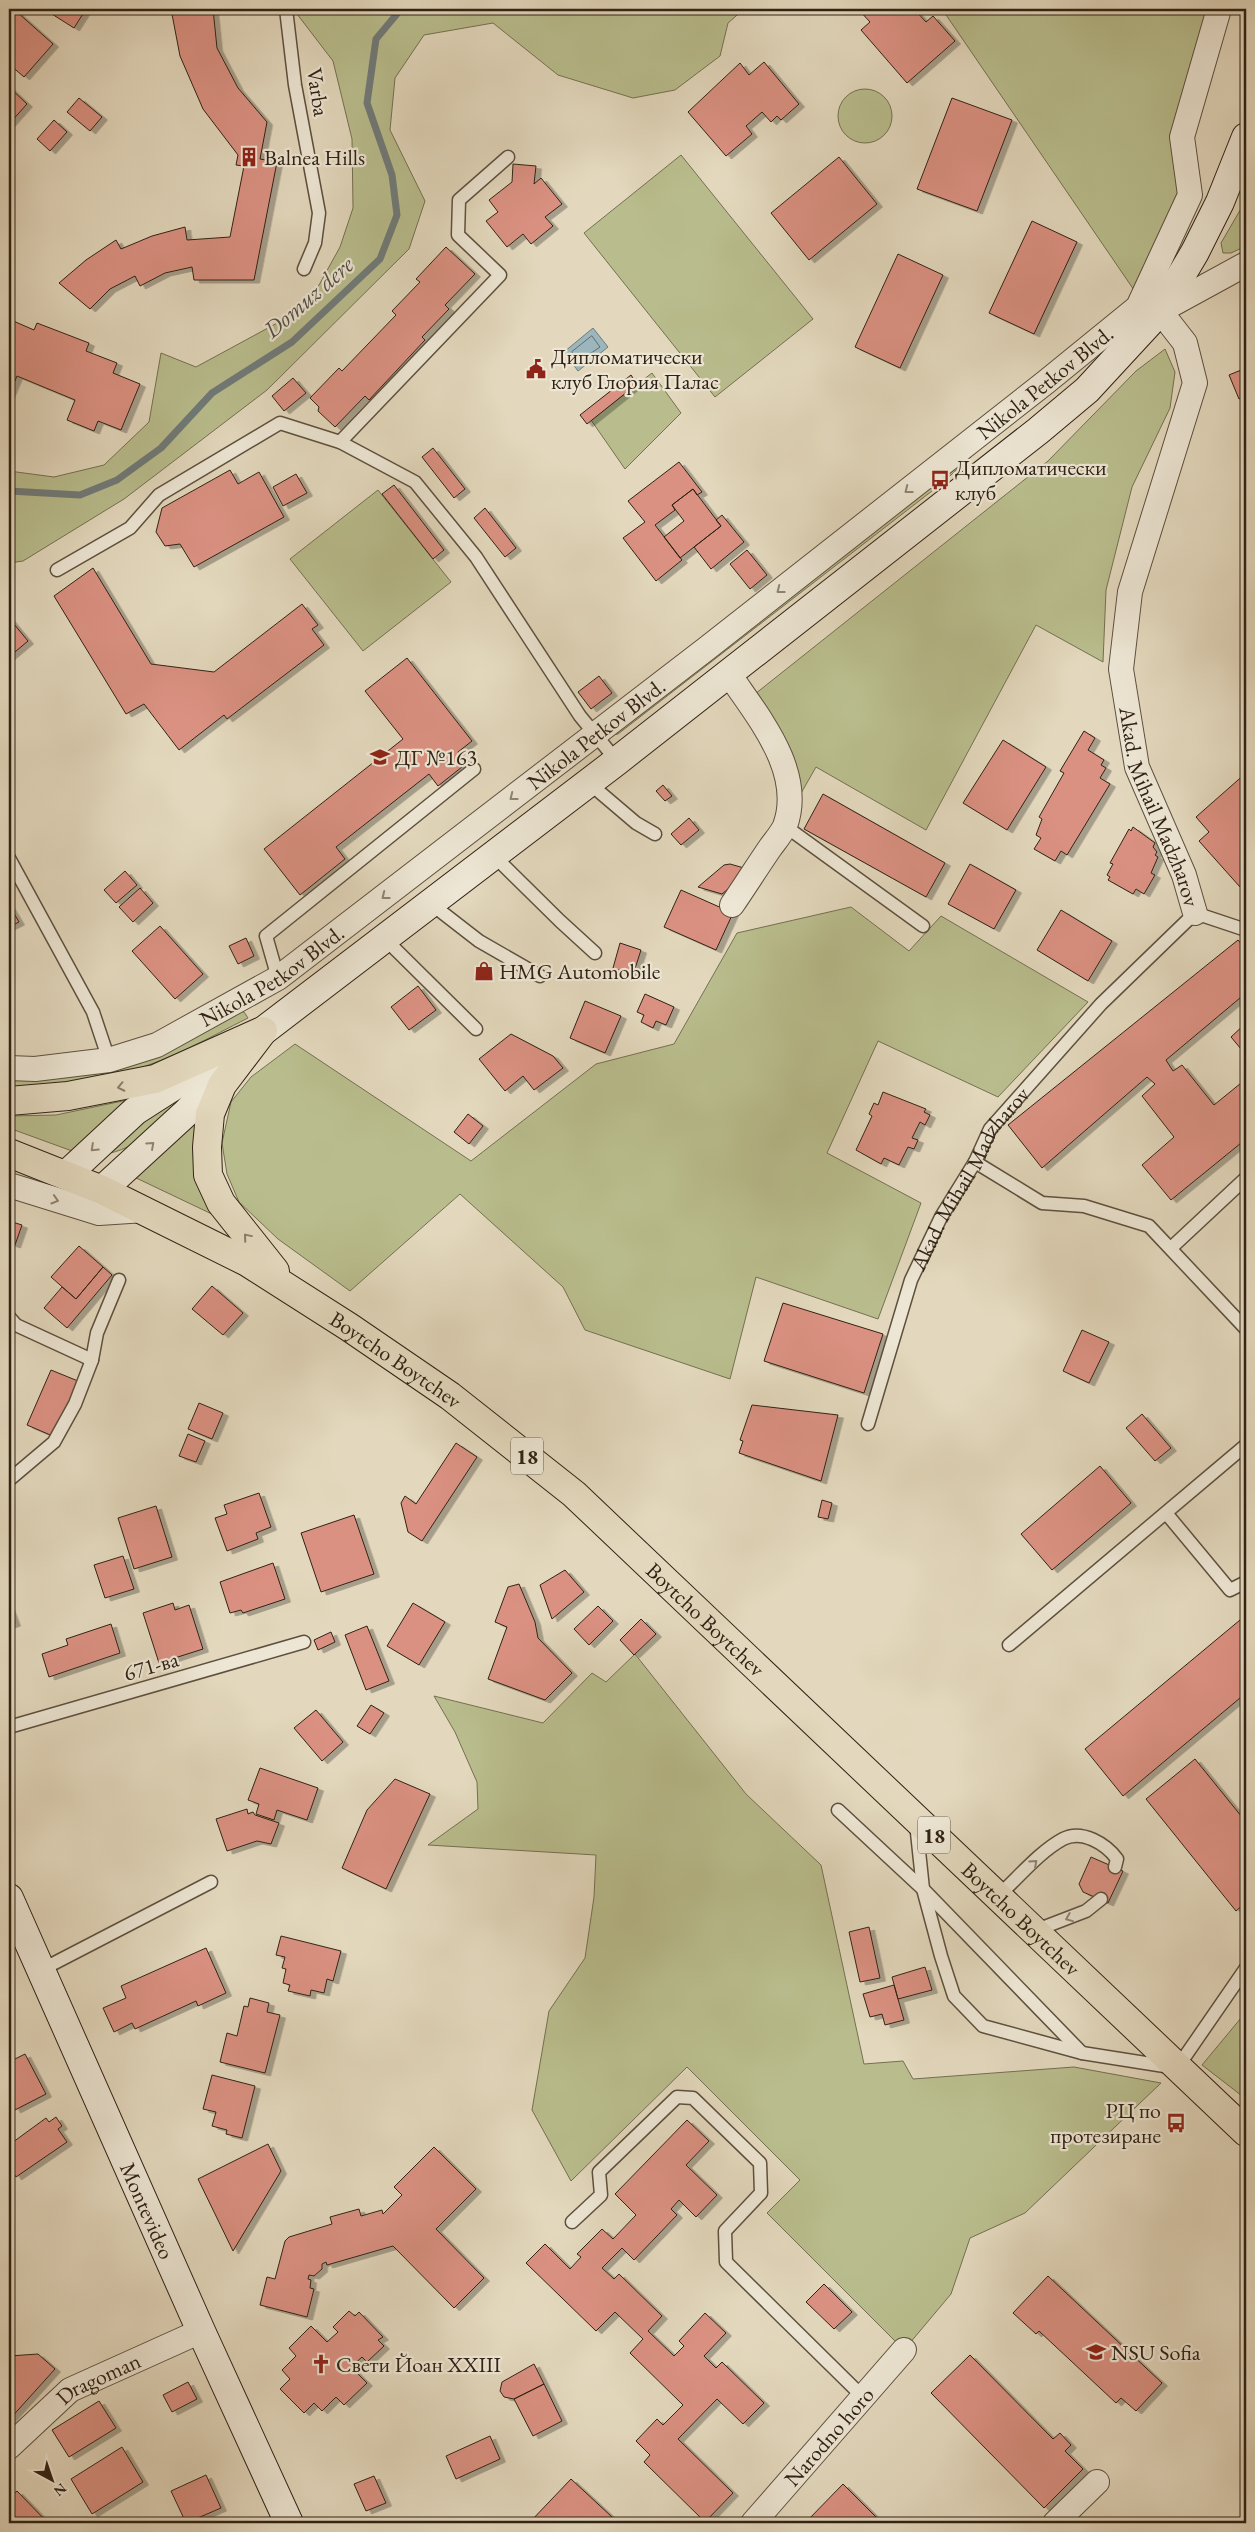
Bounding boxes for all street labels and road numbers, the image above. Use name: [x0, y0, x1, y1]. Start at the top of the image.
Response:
street label: Varba: [300, 66, 336, 118]
street label: Nikola Petkov Blvd.: [970, 319, 1119, 446]
street label: Nikola Petkov Blvd.: [521, 671, 671, 796]
street label: Akad. Mihail Madzharov: [1113, 704, 1207, 910]
street label: Nikola Petkov Blvd.: [194, 918, 350, 1033]
street label: Akad. Mihail Madzharov: [903, 1080, 1036, 1276]
street label: Boytcho Boytchev: [324, 1304, 468, 1415]
road number: 18: [511, 1438, 543, 1474]
street label: Boytcho Boytchev: [640, 1556, 772, 1683]
street label: 671-ва: [120, 1644, 182, 1688]
road number: 18: [918, 1816, 950, 1854]
street label: Boytcho Boytchev: [955, 1855, 1087, 1982]
street label: Montevideo: [114, 2158, 182, 2264]
street label: Dragoman: [49, 2345, 145, 2411]
street label: Narodno horo: [777, 2380, 880, 2492]

